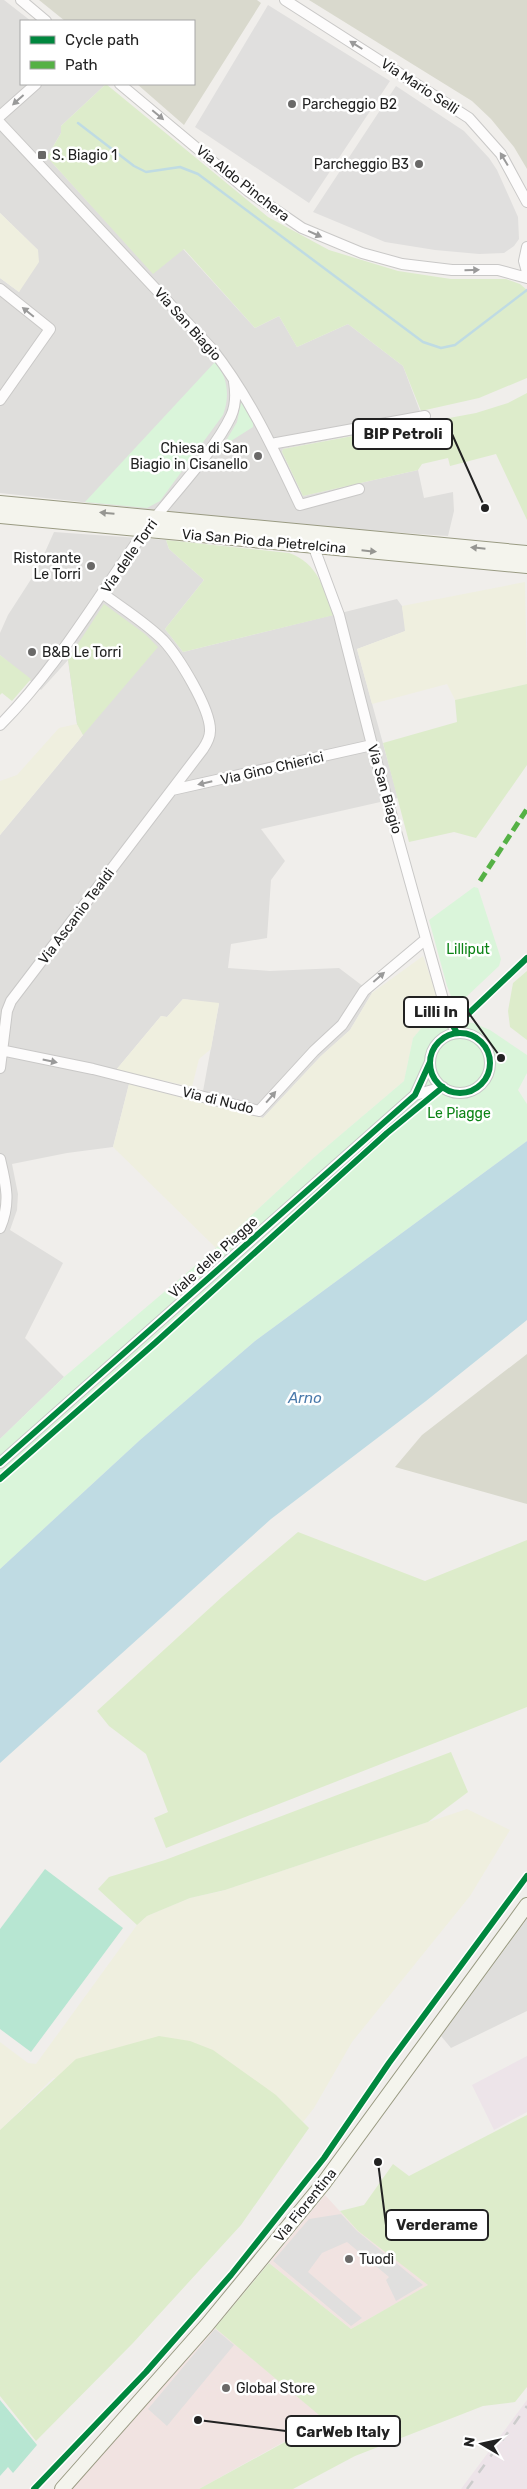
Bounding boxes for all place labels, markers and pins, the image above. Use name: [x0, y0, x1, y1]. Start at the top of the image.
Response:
place label: Parcheggio B2: [302, 96, 397, 113]
marker: Parcheggio B2: [286, 98, 298, 110]
place label: S. Biagio 1: [52, 147, 117, 164]
marker: S. Biagio 1: [36, 149, 48, 161]
place label: Parcheggio B3: [314, 156, 409, 173]
marker: Parcheggio B3: [413, 158, 425, 170]
callout: BIP Petroli: [353, 419, 452, 449]
place label: Chiesa di San Biagio in Cisanello: [130, 440, 248, 473]
marker: Chiesa di San Biagio in Cisanello: [252, 450, 264, 462]
place label: Ristorante Le Torri: [13, 550, 81, 583]
marker: Ristorante Le Torri: [85, 560, 97, 572]
place label: B&B Le Torri: [42, 644, 121, 661]
marker: B&B Le Torri: [26, 646, 38, 658]
callout: Lilli In: [404, 997, 468, 1027]
callout: Verderame: [386, 2210, 488, 2240]
place label: Tuodì: [359, 2251, 394, 2268]
marker: Tuodì: [343, 2253, 355, 2265]
place label: Global Store: [236, 2380, 315, 2397]
marker: Global Store: [220, 2382, 232, 2394]
callout: CarWeb Italy: [286, 2416, 400, 2446]

